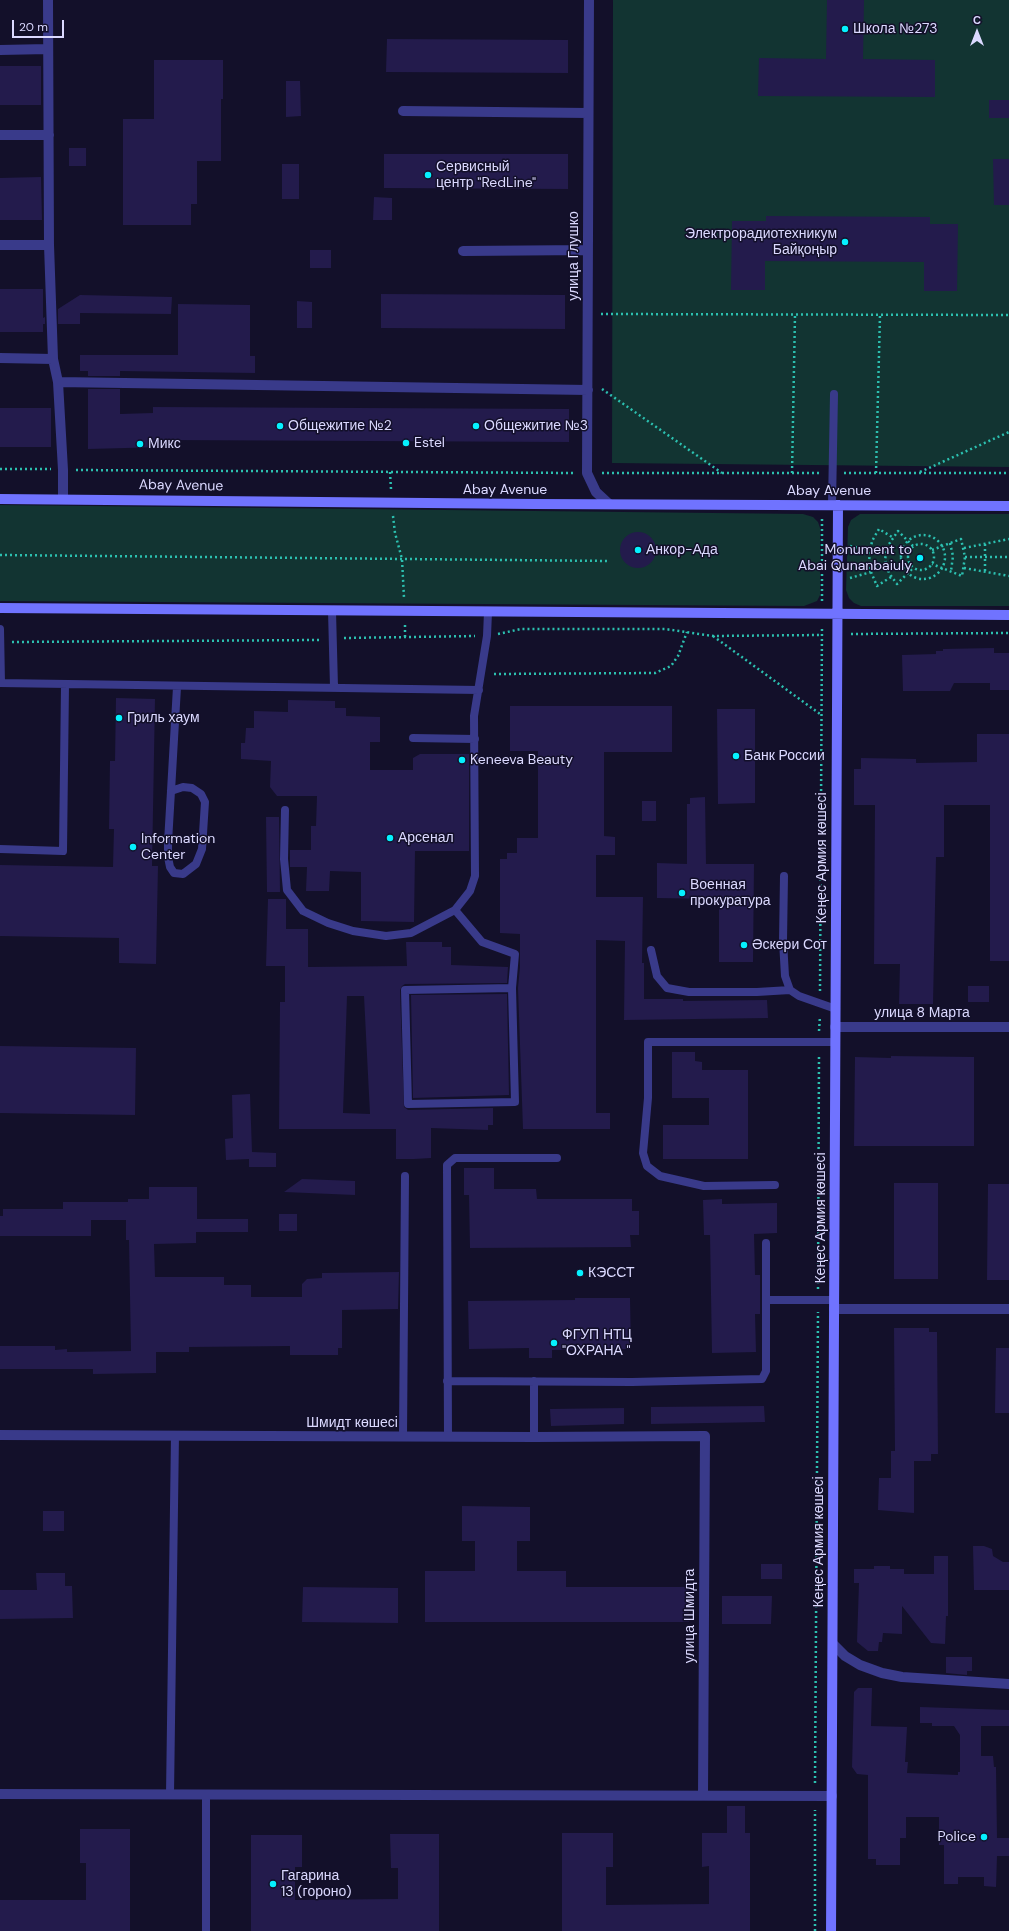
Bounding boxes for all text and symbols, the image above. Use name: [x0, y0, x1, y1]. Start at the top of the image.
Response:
scale bar: [14, 12, 66, 38]
north arrow: [957, 12, 997, 52]
text: С: [973, 13, 981, 27]
text: 20 m: [19, 19, 48, 35]
place label: Школа №273: [853, 21, 938, 37]
marker: Школа №273: [840, 24, 850, 34]
place label: Сервисный центр "RedLine": [436, 159, 536, 192]
marker: Сервисный центр "RedLine": [423, 170, 433, 180]
street label: улица Глушко: [566, 211, 582, 301]
place label: Электрорадиотехникум Байқоңыр: [685, 226, 837, 258]
marker: Электрорадиотехникум Байқоңыр: [840, 237, 850, 247]
place label: Общежитие №2: [288, 418, 392, 434]
place label: Общежитие №3: [484, 418, 588, 434]
marker: Общежитие №2: [275, 421, 285, 431]
marker: Общежитие №3: [471, 421, 481, 431]
place label: Estel: [414, 435, 445, 451]
place label: Микс: [148, 436, 181, 452]
marker: Estel: [401, 438, 411, 448]
marker: Микс: [135, 439, 145, 449]
street label: Abay Avenue: [139, 477, 223, 495]
street label: Abay Avenue: [463, 482, 547, 498]
street label: Abay Avenue: [787, 483, 871, 499]
place label: Анкор-Ада: [646, 542, 718, 558]
place label: Monument to Abai Qunanbaiuly: [798, 542, 912, 574]
marker: Анкор-Ада: [633, 545, 643, 555]
marker: Monument to Abai Qunanbaiuly: [915, 553, 925, 563]
place label: Гриль хаум: [127, 710, 200, 726]
marker: Гриль хаум: [114, 713, 124, 723]
place label: Банк России: [744, 748, 825, 764]
marker: Банк России: [731, 751, 741, 761]
place label: Keneeva Beauty: [470, 752, 573, 768]
marker: Keneeva Beauty: [457, 755, 467, 765]
street label: Кеңес Армия көшесі: [814, 792, 830, 924]
place label: Арсенал: [398, 830, 454, 846]
place label: Information Center: [141, 831, 215, 864]
marker: Арсенал: [385, 833, 395, 843]
marker: Information Center: [128, 842, 138, 852]
place label: Военная прокуратура: [690, 877, 771, 910]
marker: Военная прокуратура: [677, 888, 687, 898]
place label: Әскери Сот: [752, 937, 827, 953]
marker: Әскери Сот: [739, 940, 749, 950]
street label: улица 8 Марта: [874, 1005, 970, 1021]
street label: Кеңес Армия көшесі: [813, 1152, 829, 1284]
place label: КЭССТ: [588, 1265, 635, 1281]
marker: КЭССТ: [575, 1268, 585, 1278]
place label: ФГУП НТЦ "ОХРАНА ": [562, 1327, 632, 1360]
marker: ФГУП НТЦ "ОХРАНА ": [549, 1338, 559, 1348]
street label: Шмидт көшесі: [306, 1415, 398, 1431]
street label: Кеңес Армия көшесі: [811, 1476, 827, 1608]
street label: улица Шмидта: [682, 1569, 698, 1663]
place label: Police: [938, 1829, 976, 1845]
marker: Police: [979, 1832, 989, 1842]
place label: Гагарина 13 (гороно): [281, 1868, 351, 1900]
marker: Гагарина 13 (гороно): [268, 1879, 278, 1889]

